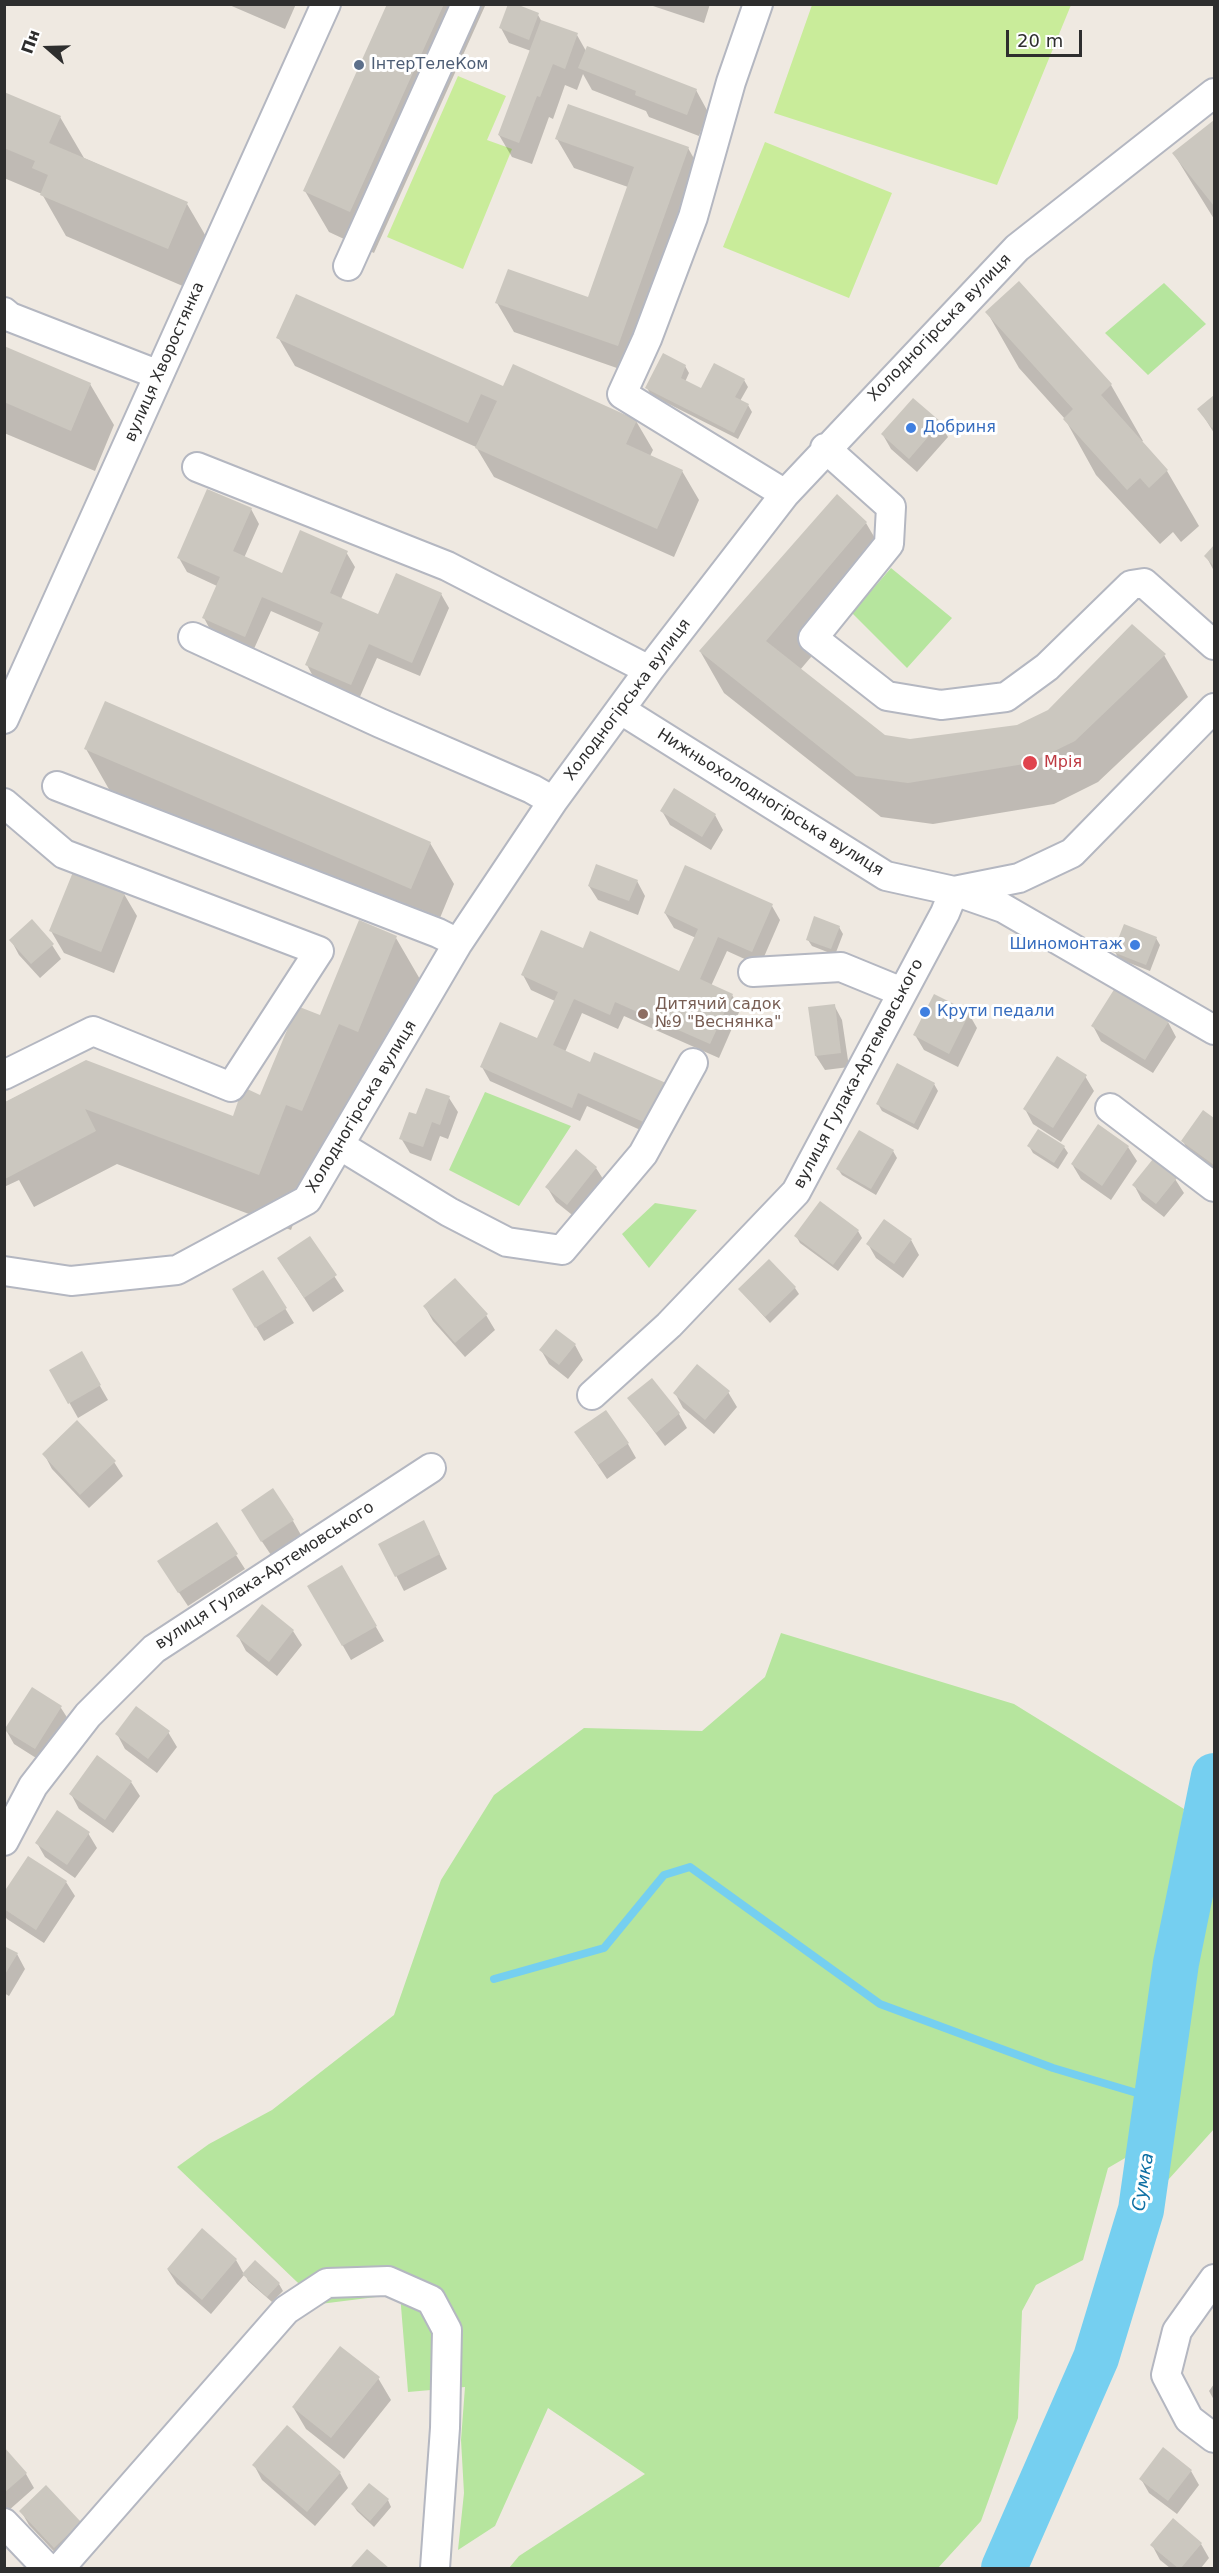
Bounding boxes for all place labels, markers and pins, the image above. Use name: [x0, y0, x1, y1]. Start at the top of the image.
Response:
place label: ІнтерТелеКом: [371, 55, 488, 75]
marker: ІнтерТелеКом: [352, 58, 366, 72]
place label: Добриня: [923, 418, 996, 438]
marker: Добриня: [904, 421, 918, 435]
place label: Мрія: [1044, 753, 1082, 773]
marker: Мрія: [1021, 754, 1039, 772]
place label: Шиномонтаж: [1009, 935, 1123, 955]
marker: Шиномонтаж: [1128, 938, 1142, 952]
place label: Дитячий садок №9 "Веснянка": [655, 995, 781, 1033]
place label: Крути педали: [937, 1002, 1055, 1022]
marker: Крути педали: [918, 1005, 932, 1019]
marker: Дитячий садок №9 "Веснянка": [636, 1007, 650, 1021]

